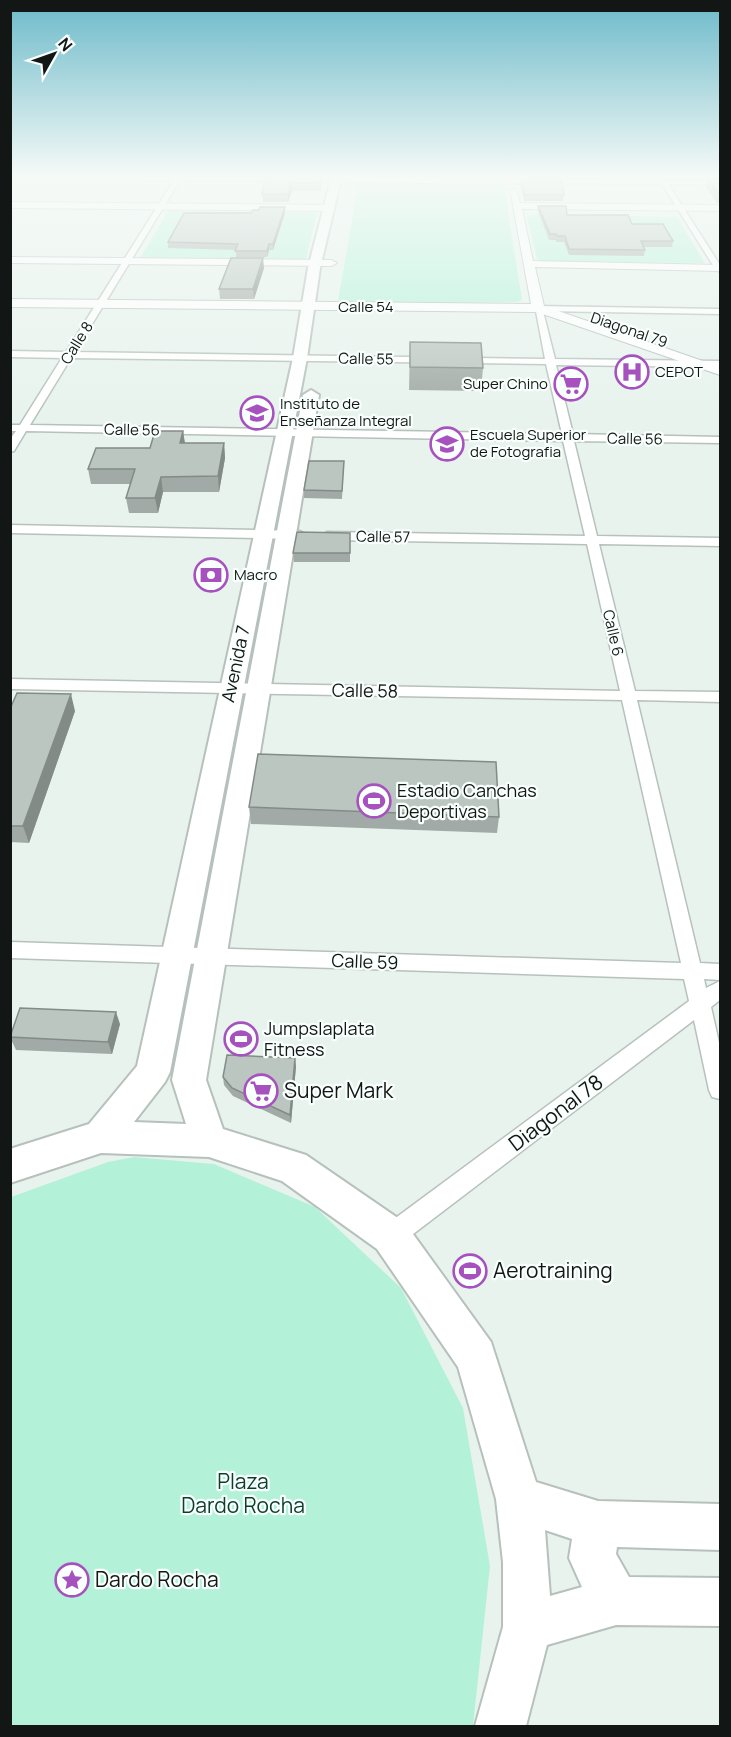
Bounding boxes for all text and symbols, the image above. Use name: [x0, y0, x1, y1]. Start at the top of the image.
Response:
north arrow: [24, 24, 84, 84]
text: N: [53, 33, 78, 56]
street label: Calle 54: [338, 296, 394, 317]
street label: Diagonal 79: [588, 307, 671, 353]
street label: Calle 8: [55, 317, 98, 368]
street label: Calle 55: [338, 348, 394, 369]
hospital icon: CEPOT: [614, 354, 650, 390]
place label: CEPOT: [655, 361, 703, 382]
supermarket icon: Super Chino: [553, 366, 589, 402]
place label: Super Chino: [463, 373, 548, 394]
place label: Instituto de Enseñanza Integral: [280, 393, 412, 431]
school or university icon: Instituto de Enseñanza Integral: [239, 395, 275, 431]
street label: Calle 56: [104, 419, 160, 440]
place label: Escuela Superior de Fotografia: [470, 424, 587, 462]
school or university icon: Escuela Superior de Fotografia: [429, 426, 465, 462]
street label: Calle 56: [607, 428, 663, 449]
street label: Calle 57: [356, 526, 410, 547]
bank icon: Macro: [193, 557, 229, 593]
place label: Macro: [234, 564, 277, 585]
street label: Calle 6: [598, 608, 629, 658]
street label: Avenida 7: [215, 623, 255, 704]
street label: Calle 58: [332, 677, 398, 703]
place label: Estadio Canchas Deportivas: [397, 778, 537, 823]
sports icon: Estadio Canchas Deportivas: [356, 783, 392, 819]
street label: Calle 59: [331, 948, 399, 974]
place label: Jumpslaplata Fitness: [264, 1016, 375, 1061]
sports icon: Jumpslaplata Fitness: [223, 1021, 259, 1057]
street label: Diagonal 78: [502, 1067, 608, 1157]
supermarket icon: Super Mark: [243, 1073, 279, 1109]
place label: Super Mark: [284, 1076, 394, 1104]
sports icon: Aerotraining: [452, 1253, 488, 1289]
place label: Aerotraining: [493, 1256, 613, 1284]
park label: Plaza Dardo Rocha: [181, 1467, 305, 1519]
place icon: Dardo Rocha: [54, 1562, 90, 1598]
place label: Dardo Rocha: [95, 1565, 219, 1593]

